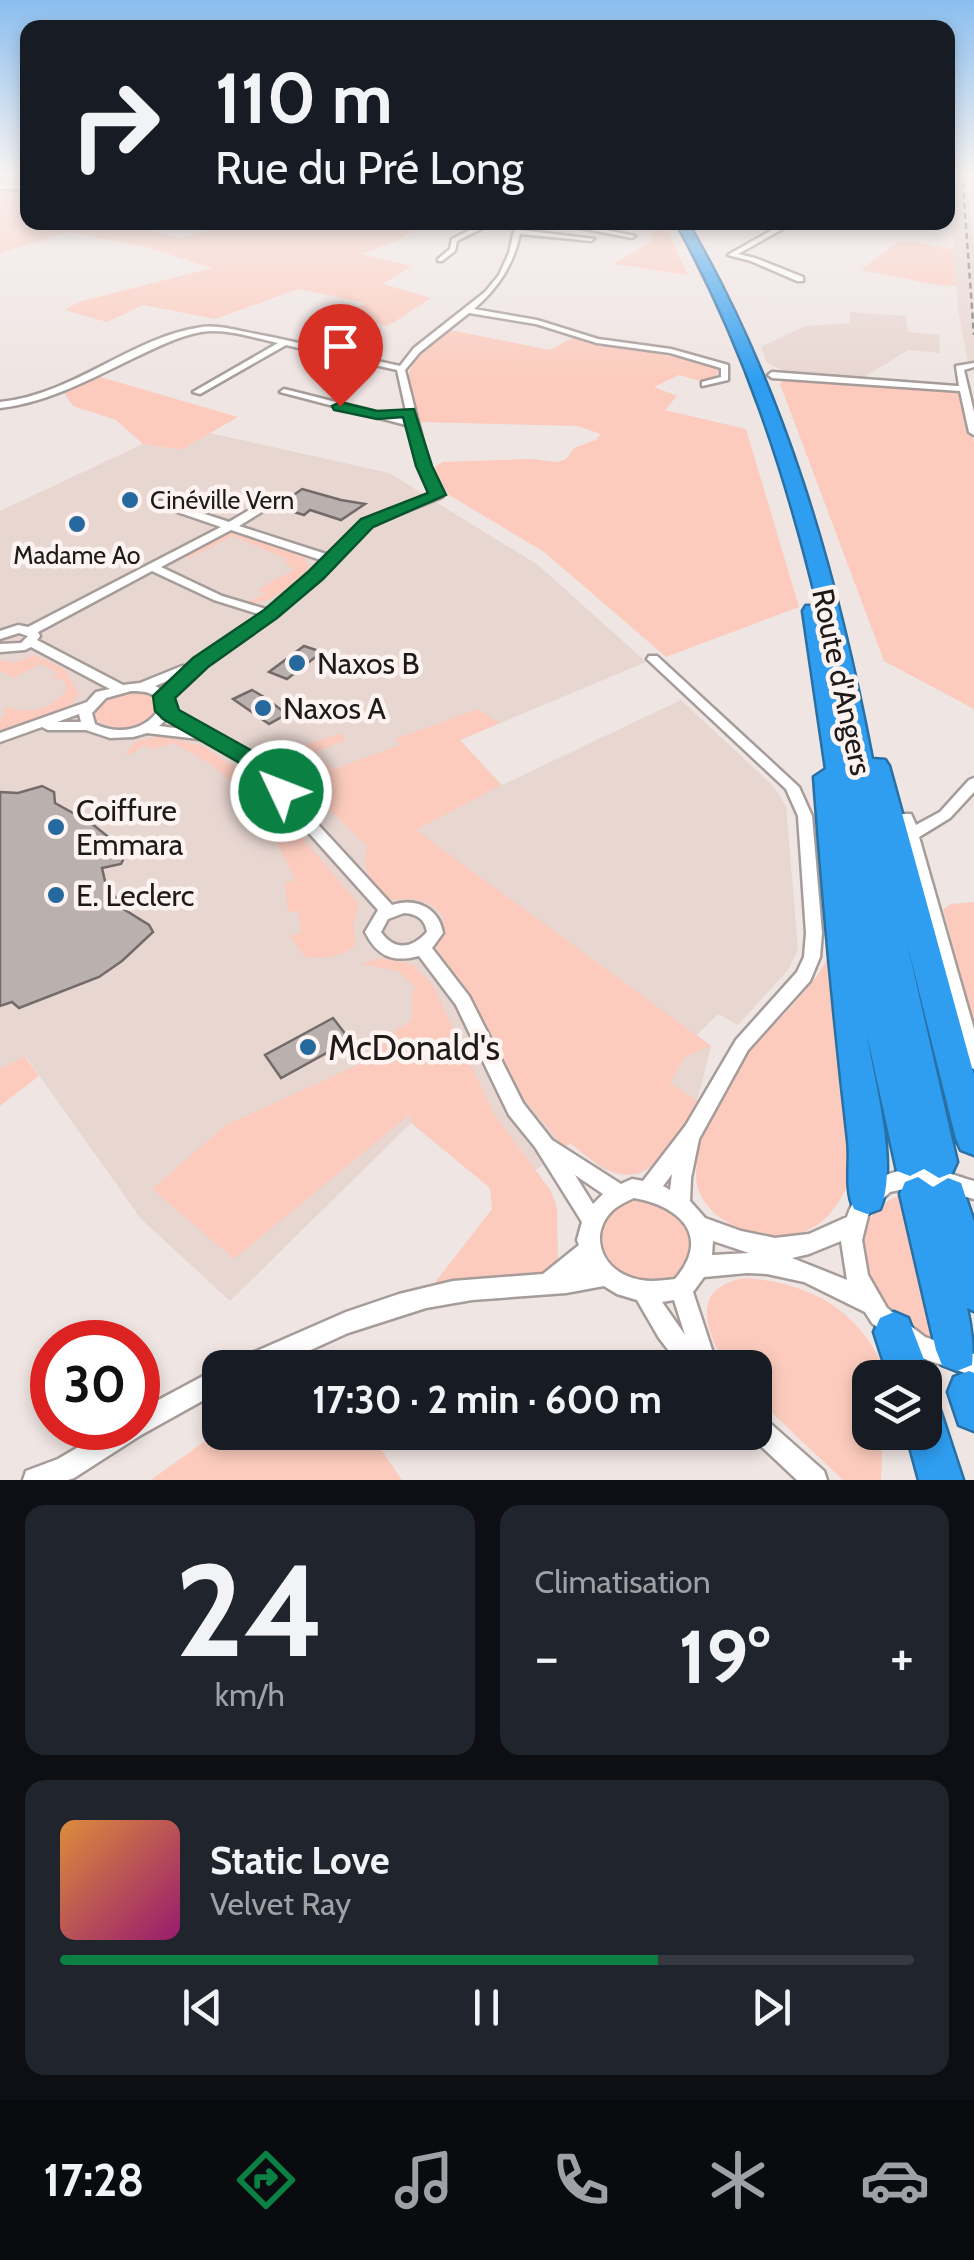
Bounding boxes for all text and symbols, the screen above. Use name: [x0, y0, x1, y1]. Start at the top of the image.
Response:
text: 110 m: [215, 55, 393, 141]
icon: right: [50, 60, 180, 190]
text: Rue du Pré Long: [215, 141, 524, 195]
pin: [298, 304, 383, 407]
icon: arrive: [313, 319, 368, 374]
place label: Cinéville Vern: [150, 485, 294, 515]
marker: Cinéville Vern: [119, 489, 141, 511]
marker: Madame Ao: [66, 513, 88, 535]
place label: Madame Ao: [13, 540, 141, 570]
street label: Route d'Angers: [804, 585, 880, 779]
place label: Naxos B: [317, 645, 420, 682]
marker: Naxos B: [286, 652, 308, 674]
place label: Naxos A: [283, 690, 387, 727]
marker: Naxos A: [252, 697, 274, 719]
position arrow: [229, 739, 333, 843]
place label: Coiffure Emmara: [76, 792, 184, 863]
marker: Coiffure Emmara: [45, 816, 67, 838]
place label: E. Leclerc: [76, 877, 194, 914]
marker: E. Leclerc: [45, 884, 67, 906]
place label: McDonald's: [328, 1026, 500, 1069]
marker: McDonald's: [297, 1036, 319, 1058]
speed limit sign: 30: [30, 1320, 160, 1450]
map controls: [852, 1360, 942, 1450]
button: layers: [852, 1360, 942, 1450]
text: 17:30 · 2 min · 600 m: [312, 1376, 662, 1423]
text: 24: [175, 1531, 325, 1689]
text: Climatisation: [535, 1562, 711, 1601]
text: 19°: [679, 1611, 770, 1702]
text: −: [535, 1623, 559, 1690]
text: +: [890, 1623, 914, 1690]
text: km/h: [215, 1675, 285, 1714]
text: Static Love: [210, 1837, 389, 1884]
text: Velvet Ray: [210, 1884, 351, 1923]
icon: previous: [175, 1980, 230, 2035]
icon: pause: [459, 1980, 514, 2035]
icon: next: [744, 1980, 799, 2035]
icon: directions: [231, 2145, 301, 2215]
icon: music: [389, 2145, 459, 2215]
icon: phone: [546, 2145, 616, 2215]
icon: climate: [703, 2145, 773, 2215]
icon: car: [860, 2145, 930, 2215]
text: 17:28: [44, 2153, 144, 2207]

